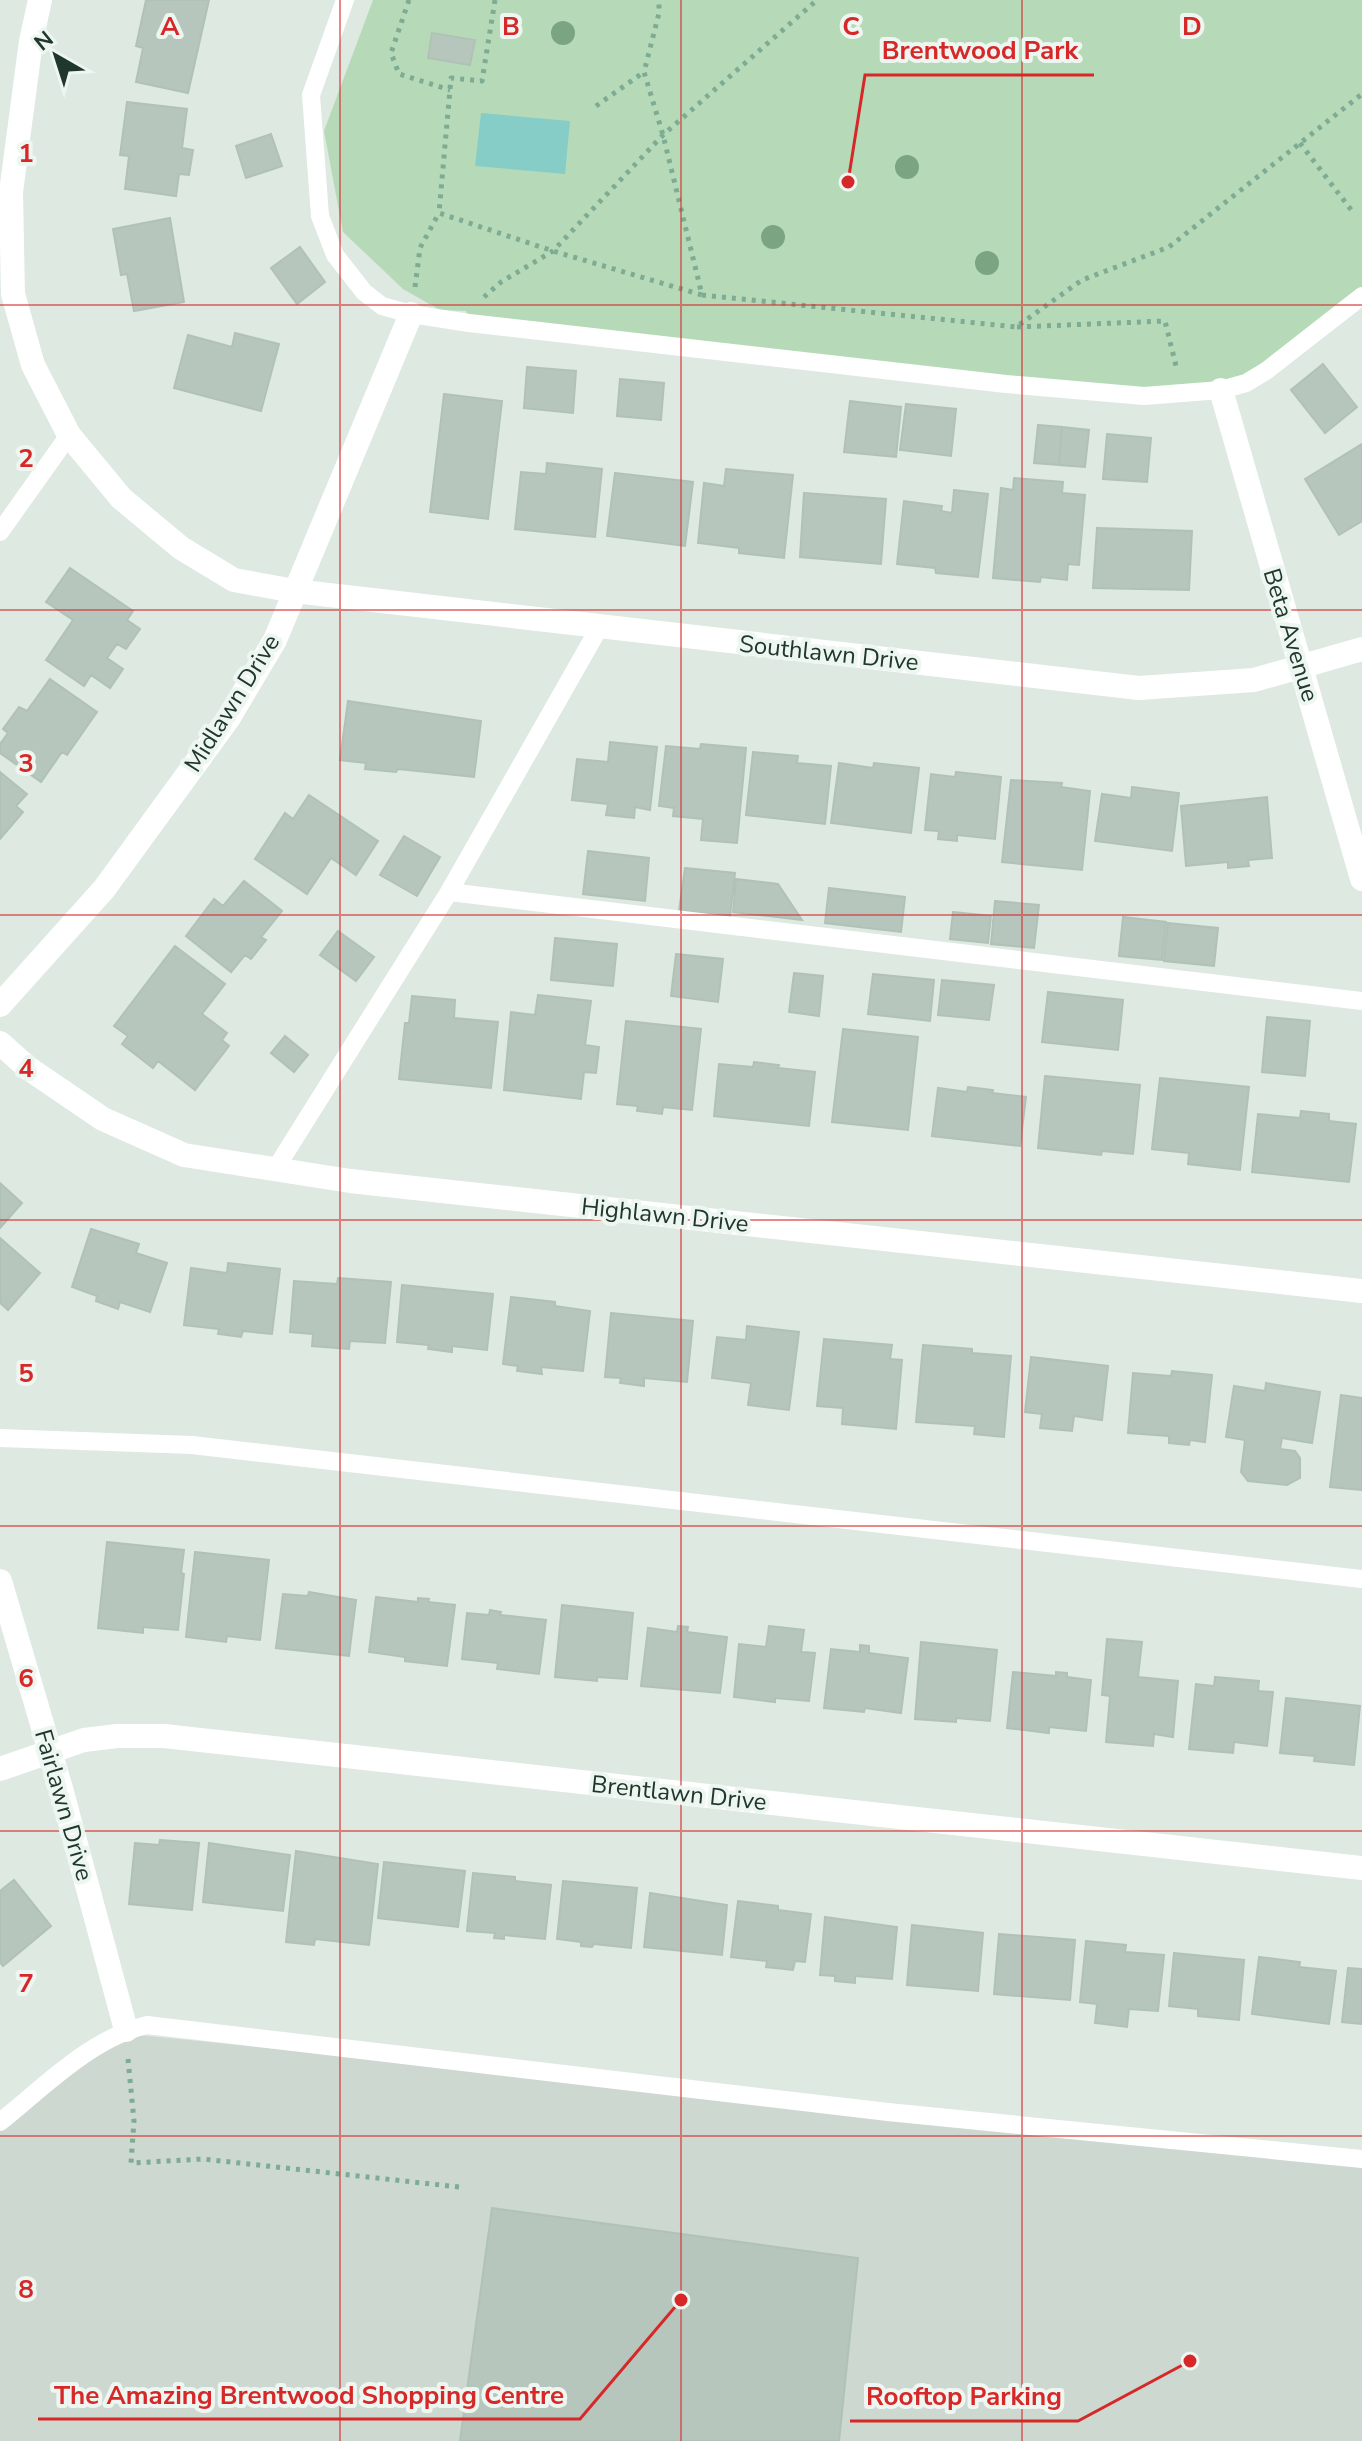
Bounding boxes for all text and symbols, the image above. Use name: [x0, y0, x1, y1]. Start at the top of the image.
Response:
text: A: [160, 9, 180, 44]
text: B: [502, 9, 520, 44]
text: C: [842, 9, 860, 44]
text: D: [1182, 9, 1202, 44]
north arrow: [16, 16, 96, 96]
text: N: [28, 24, 60, 58]
callout: Brentwood Park: [865, 25, 1094, 75]
text: Brentwood Park: [882, 33, 1079, 68]
text: 1: [18, 136, 34, 171]
text: 2: [18, 441, 34, 476]
street label: Beta Avenue: [1256, 564, 1326, 706]
street label: Midlawn Drive: [177, 628, 287, 778]
street label: Southlawn Drive: [738, 628, 920, 678]
text: 3: [18, 746, 34, 781]
text: 4: [18, 1051, 34, 1086]
street label: Highlawn Drive: [580, 1190, 750, 1240]
text: 5: [18, 1356, 34, 1391]
text: 6: [18, 1661, 34, 1696]
street label: Fairlawn Drive: [27, 1726, 101, 1884]
street label: Brentlawn Drive: [590, 1768, 768, 1818]
text: 7: [18, 1966, 34, 2001]
text: 8: [18, 2272, 34, 2307]
callout: The Amazing Brentwood Shopping Centre: [38, 2369, 580, 2419]
callout: Rooftop Parking: [850, 2371, 1078, 2421]
text: The Amazing Brentwood Shopping Centre: [54, 2378, 564, 2413]
text: Rooftop Parking: [866, 2379, 1062, 2414]

